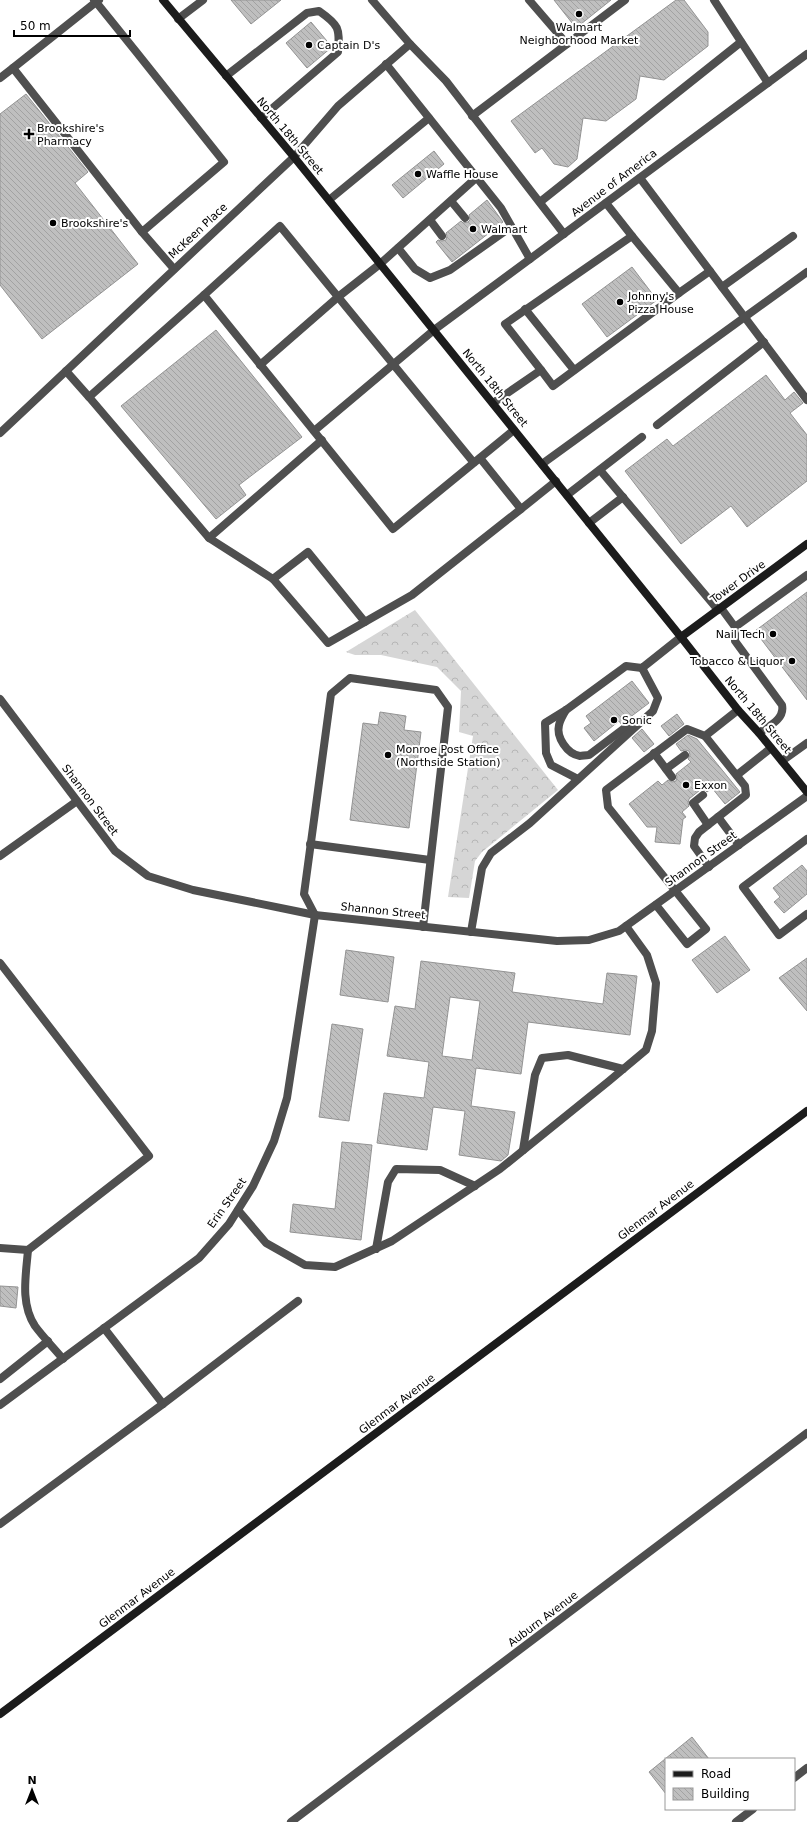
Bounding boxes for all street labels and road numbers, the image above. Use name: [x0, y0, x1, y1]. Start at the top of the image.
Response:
street label: North 18th Street: [254, 95, 326, 178]
street label: Avenue of America: [569, 147, 659, 219]
street label: McKeen Place: [166, 200, 230, 261]
street label: North 18th Street: [460, 346, 531, 430]
street label: Tower Drive: [707, 558, 768, 607]
street label: North 18th Street: [722, 674, 794, 757]
street label: Shannon Street: [59, 762, 121, 839]
street label: Shannon Street: [663, 828, 740, 889]
street label: Shannon Street: [340, 900, 427, 922]
street label: Erin Street: [205, 1175, 249, 1231]
street label: Glenmar Avenue: [615, 1177, 697, 1243]
street label: Glenmar Avenue: [356, 1371, 438, 1437]
street label: Glenmar Avenue: [96, 1565, 178, 1631]
street label: Auburn Avenue: [505, 1588, 581, 1650]

